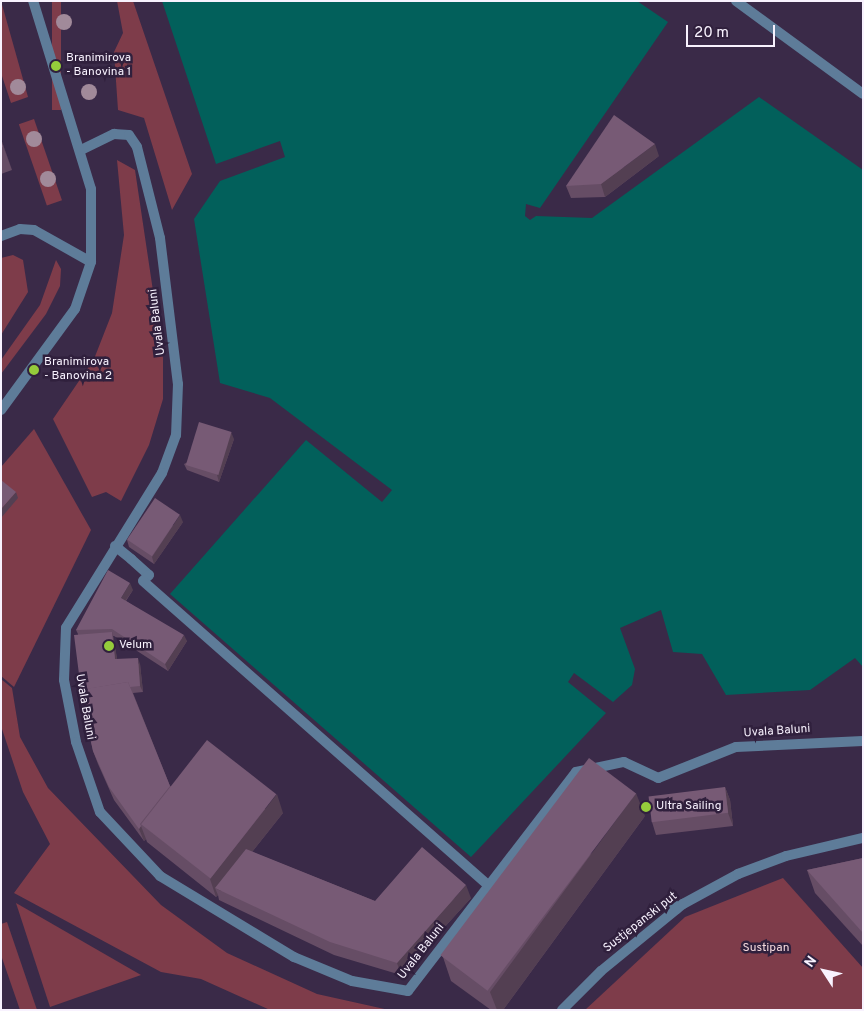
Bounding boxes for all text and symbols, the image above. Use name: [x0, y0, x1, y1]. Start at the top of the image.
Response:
scale bar: [689, 15, 778, 47]
text: 20 m: [694, 24, 729, 43]
place label: Branimirova - Banovina 1: [66, 52, 131, 80]
marker: Branimirova - Banovina 1: [50, 60, 62, 72]
street label: Uvala Baluni: [147, 288, 169, 356]
place label: Branimirova - Banovina 2: [44, 356, 112, 384]
marker: Branimirova - Banovina 2: [28, 364, 40, 376]
place label: Velum: [119, 639, 152, 653]
marker: Velum: [103, 640, 115, 652]
street label: Uvala Baluni: [71, 673, 97, 741]
street label: Uvala Baluni: [743, 722, 811, 742]
place label: Ultra Sailing: [656, 800, 721, 814]
marker: Ultra Sailing: [640, 801, 652, 813]
street label: Sustjepanski put: [601, 890, 681, 956]
street label: Uvala Baluni: [396, 921, 448, 983]
park label: Sustipan: [743, 942, 789, 956]
north arrow: [799, 946, 849, 996]
text: N: [801, 953, 821, 971]

